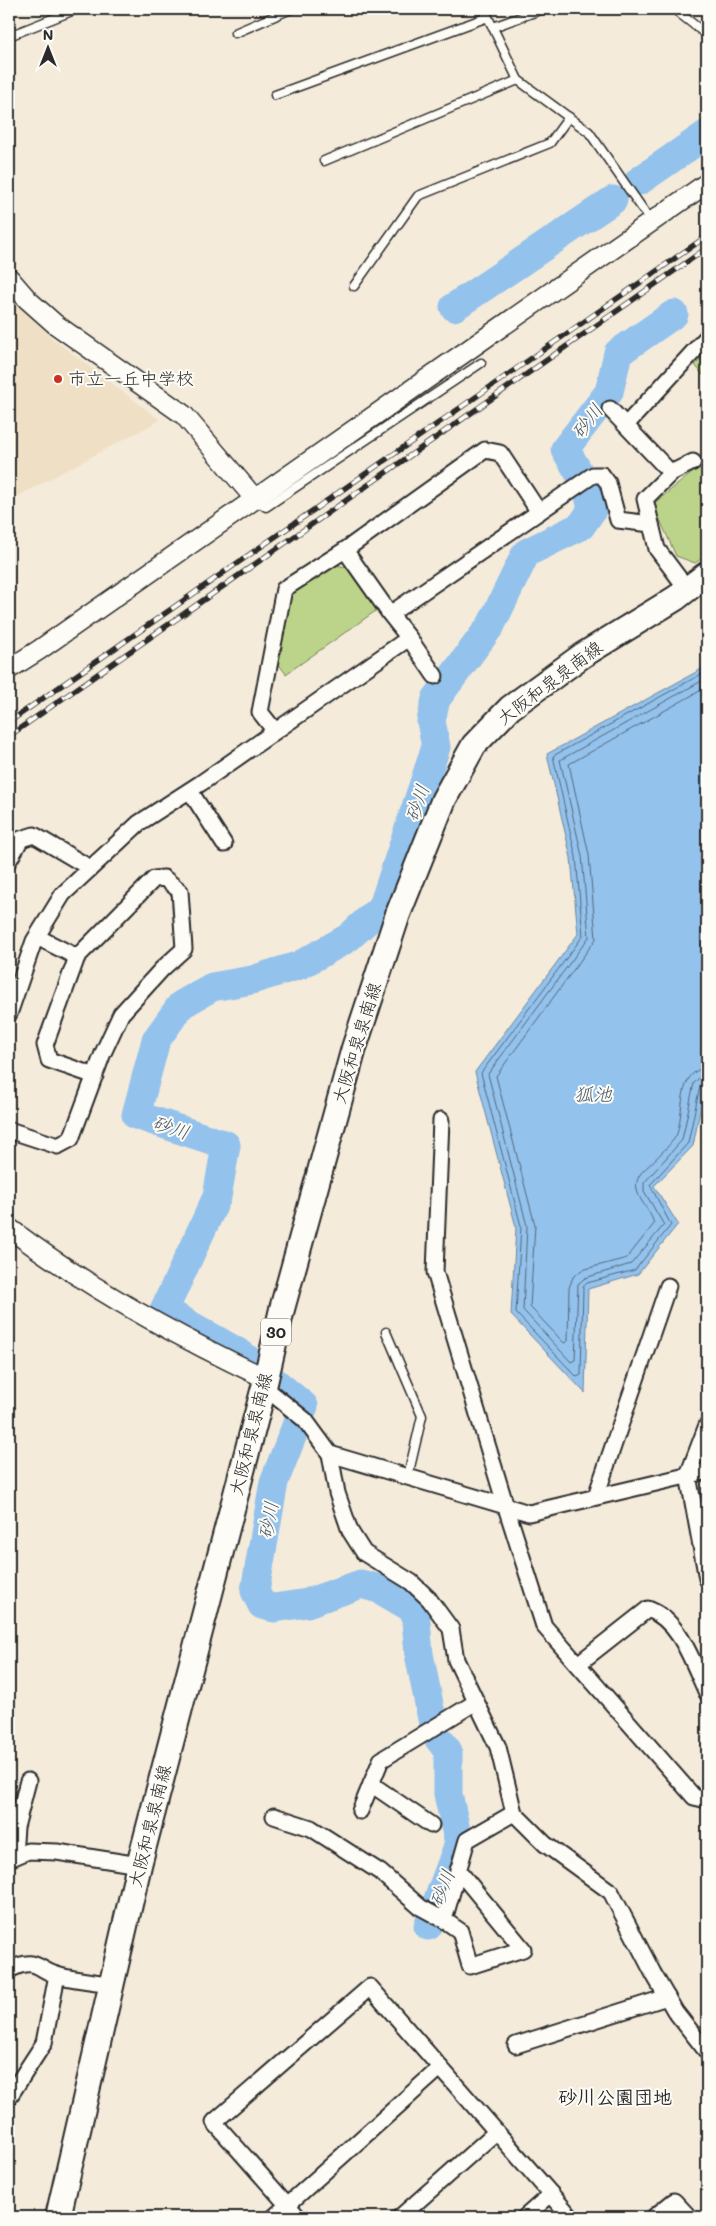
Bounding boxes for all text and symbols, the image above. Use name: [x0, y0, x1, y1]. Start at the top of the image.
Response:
north arrow: [22, 22, 72, 72]
text: N: [43, 25, 53, 44]
place label: 市立一丘中学校: [68, 366, 194, 390]
marker: 市立一丘中学校: [52, 373, 64, 385]
water label: 砂川: [565, 398, 608, 443]
street label: 大阪和泉泉南線: [492, 635, 607, 730]
water label: 砂川: [399, 781, 435, 825]
street label: 大阪和泉泉南線: [326, 979, 386, 1106]
water label: 狐池: [574, 1081, 613, 1106]
water label: 砂川: [149, 1109, 193, 1144]
road number: 30: [261, 1318, 291, 1345]
street label: 大阪和泉泉南線: [223, 1370, 277, 1498]
water label: 砂川: [252, 1499, 283, 1541]
street label: 大阪和泉泉南線: [122, 1762, 176, 1890]
water label: 砂川: [423, 1866, 460, 1910]
district label: 砂川公園団地: [558, 2084, 672, 2109]

